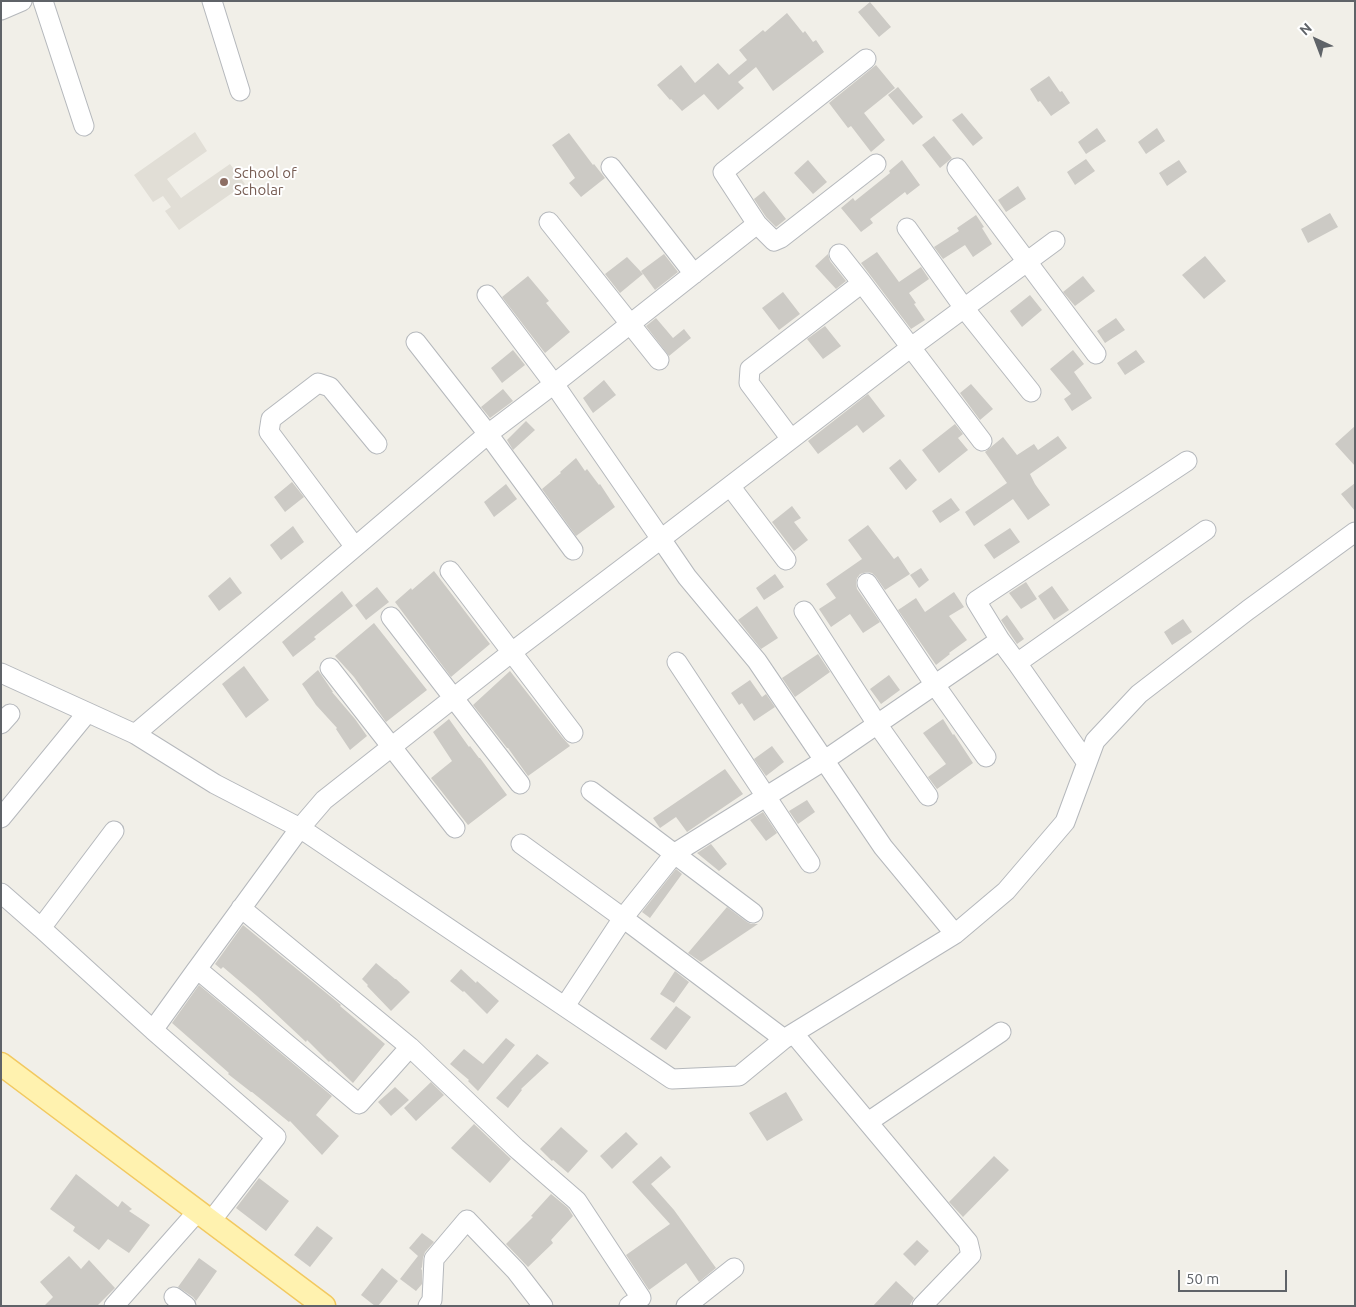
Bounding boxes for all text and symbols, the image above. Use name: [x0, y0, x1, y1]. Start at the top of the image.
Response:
north arrow: [1291, 15, 1341, 65]
text: N: [1296, 20, 1315, 38]
place label: School of Scholar: [234, 164, 297, 199]
marker: School of Scholar: [218, 176, 230, 188]
scale bar: [1181, 1260, 1290, 1292]
text: 50 m: [1186, 1270, 1219, 1287]

